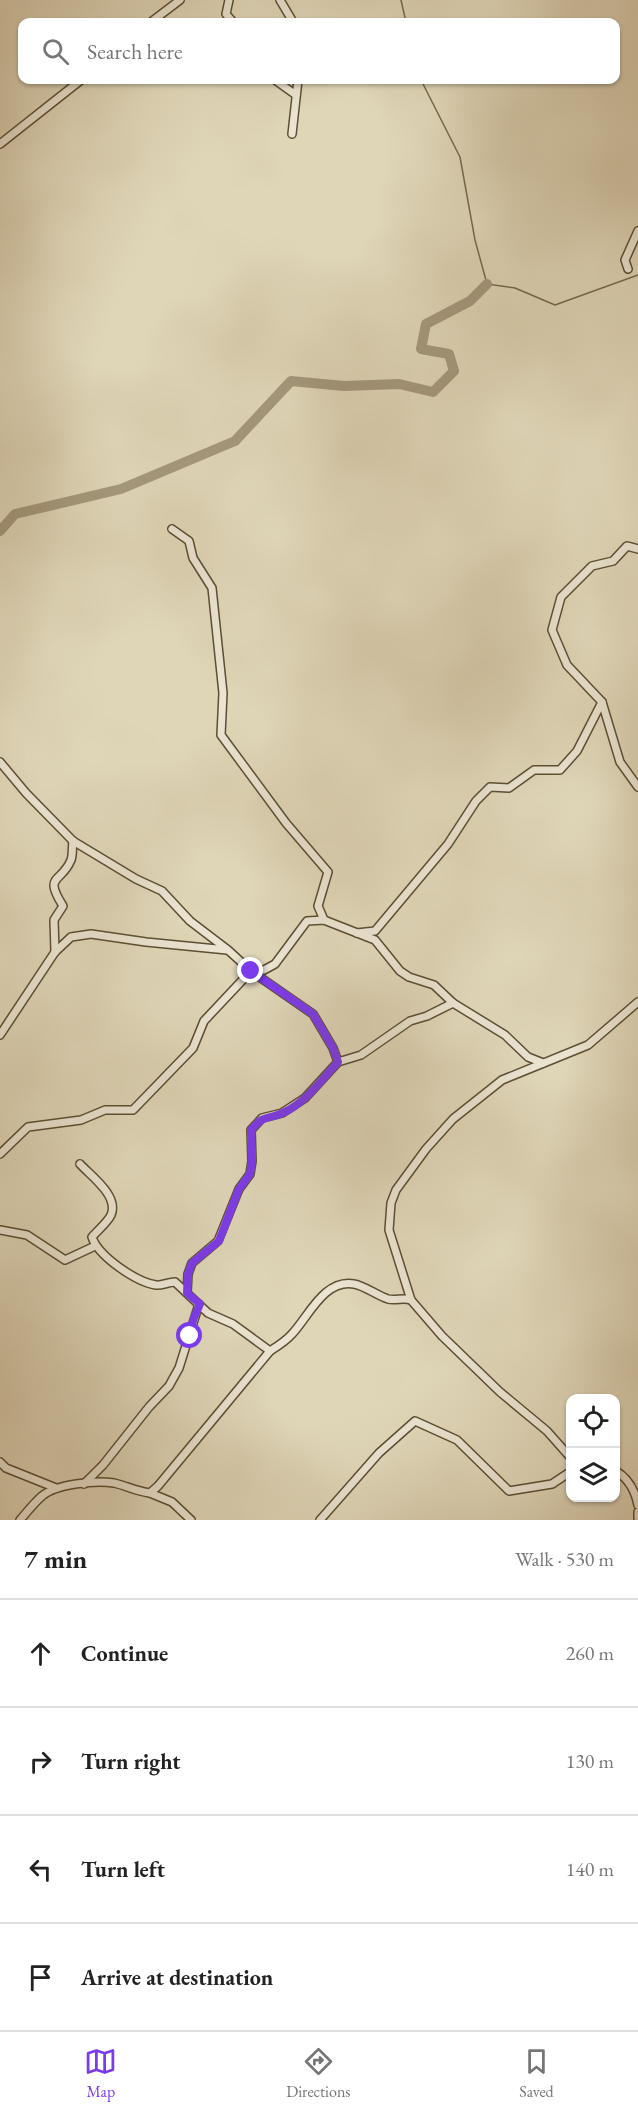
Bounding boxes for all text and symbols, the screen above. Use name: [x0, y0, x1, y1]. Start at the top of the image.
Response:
search box: [18, 18, 620, 84]
icon: search: [39, 35, 72, 68]
text: Search here: [87, 37, 182, 66]
route end: [237, 957, 263, 983]
route start: [176, 1322, 202, 1348]
map controls: [566, 1394, 620, 1502]
button: locate: [566, 1394, 620, 1448]
button: layers: [566, 1448, 620, 1502]
text: 7 min: [24, 1542, 87, 1576]
text: Walk · 530 m: [515, 1546, 614, 1572]
icon: ahead: [24, 1637, 57, 1670]
text: Continue: [81, 1639, 168, 1668]
text: 260 m: [566, 1640, 614, 1666]
icon: right: [24, 1745, 57, 1778]
text: Turn right: [81, 1747, 180, 1776]
text: 130 m: [566, 1748, 614, 1774]
icon: left: [24, 1853, 57, 1886]
text: Turn left: [81, 1855, 165, 1884]
text: 140 m: [566, 1856, 614, 1882]
icon: arrive: [24, 1961, 57, 1994]
text: Arrive at destination: [81, 1963, 273, 1992]
tab: Map: [84, 2045, 117, 2102]
tab: Directions: [286, 2045, 351, 2102]
tab: Saved: [519, 2045, 554, 2102]

